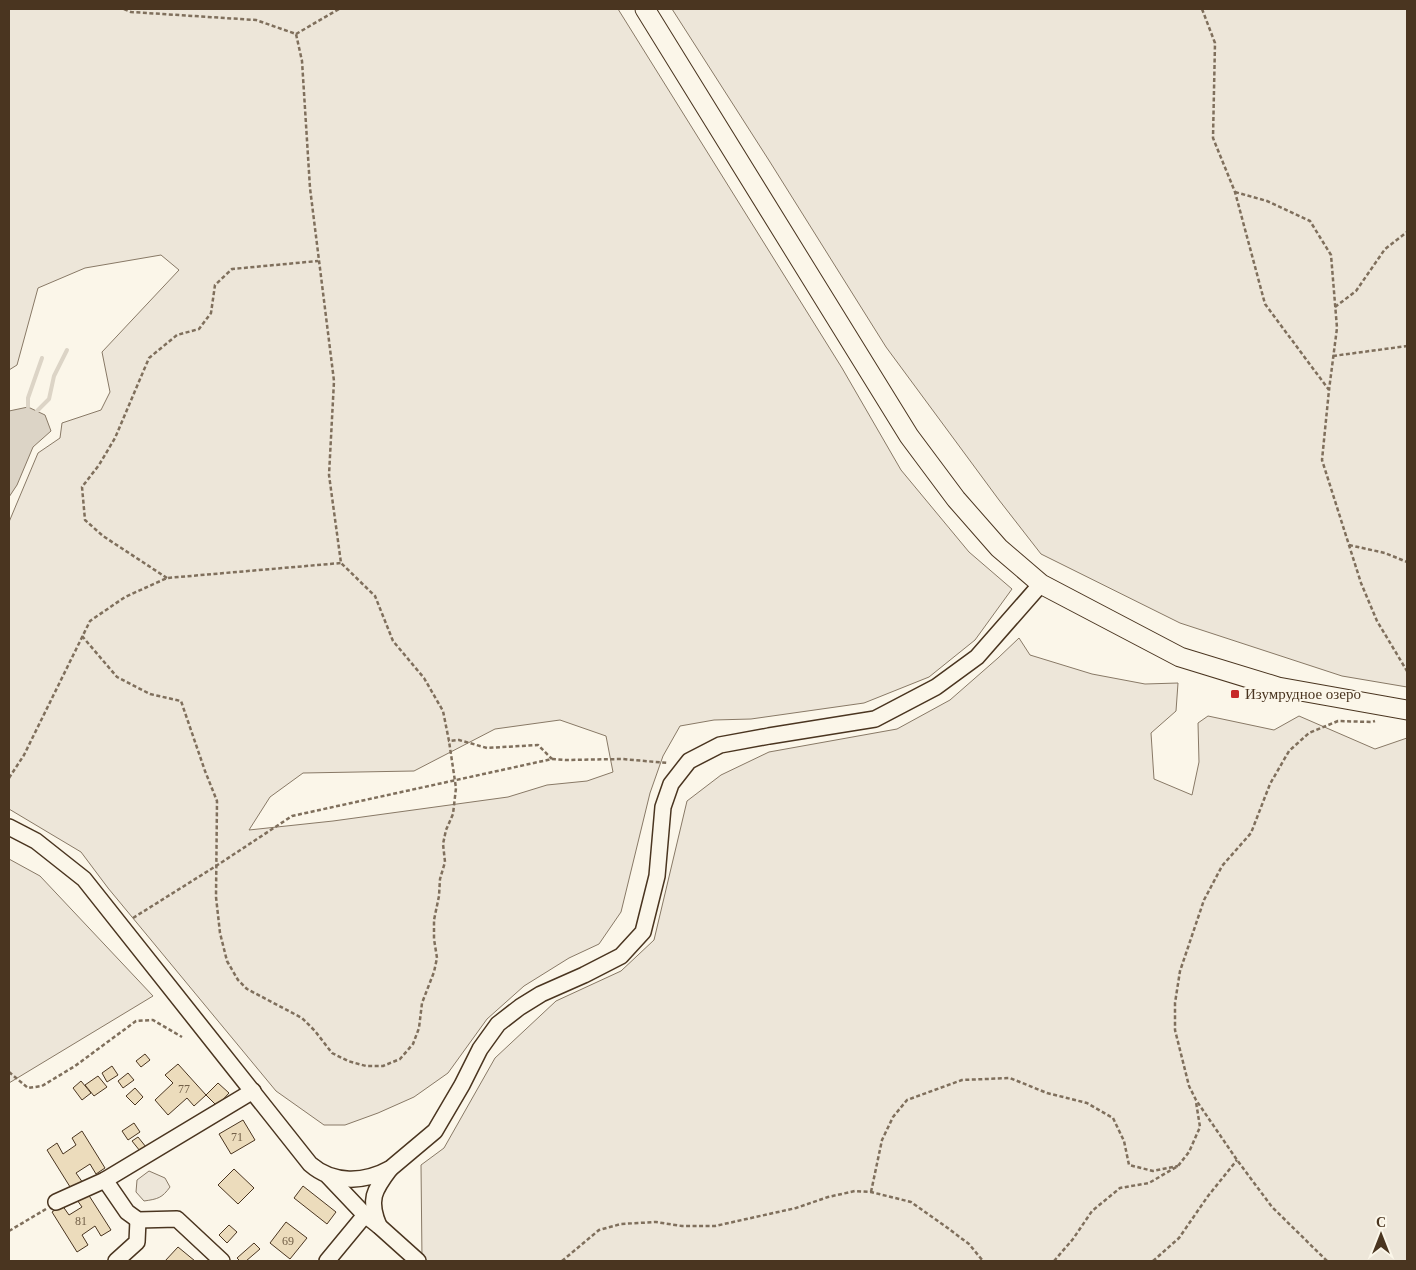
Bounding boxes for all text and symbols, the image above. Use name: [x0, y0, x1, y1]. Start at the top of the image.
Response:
place label: Изумрудное озеро: [1245, 686, 1361, 702]
marker: Изумрудное озеро: [1229, 688, 1241, 700]
house number: 77: [178, 1082, 190, 1096]
house number: 71: [231, 1130, 243, 1144]
north arrow: [1356, 1210, 1406, 1260]
house number: 81: [75, 1214, 87, 1228]
text: С: [1376, 1215, 1386, 1230]
house number: 69: [282, 1234, 294, 1248]

